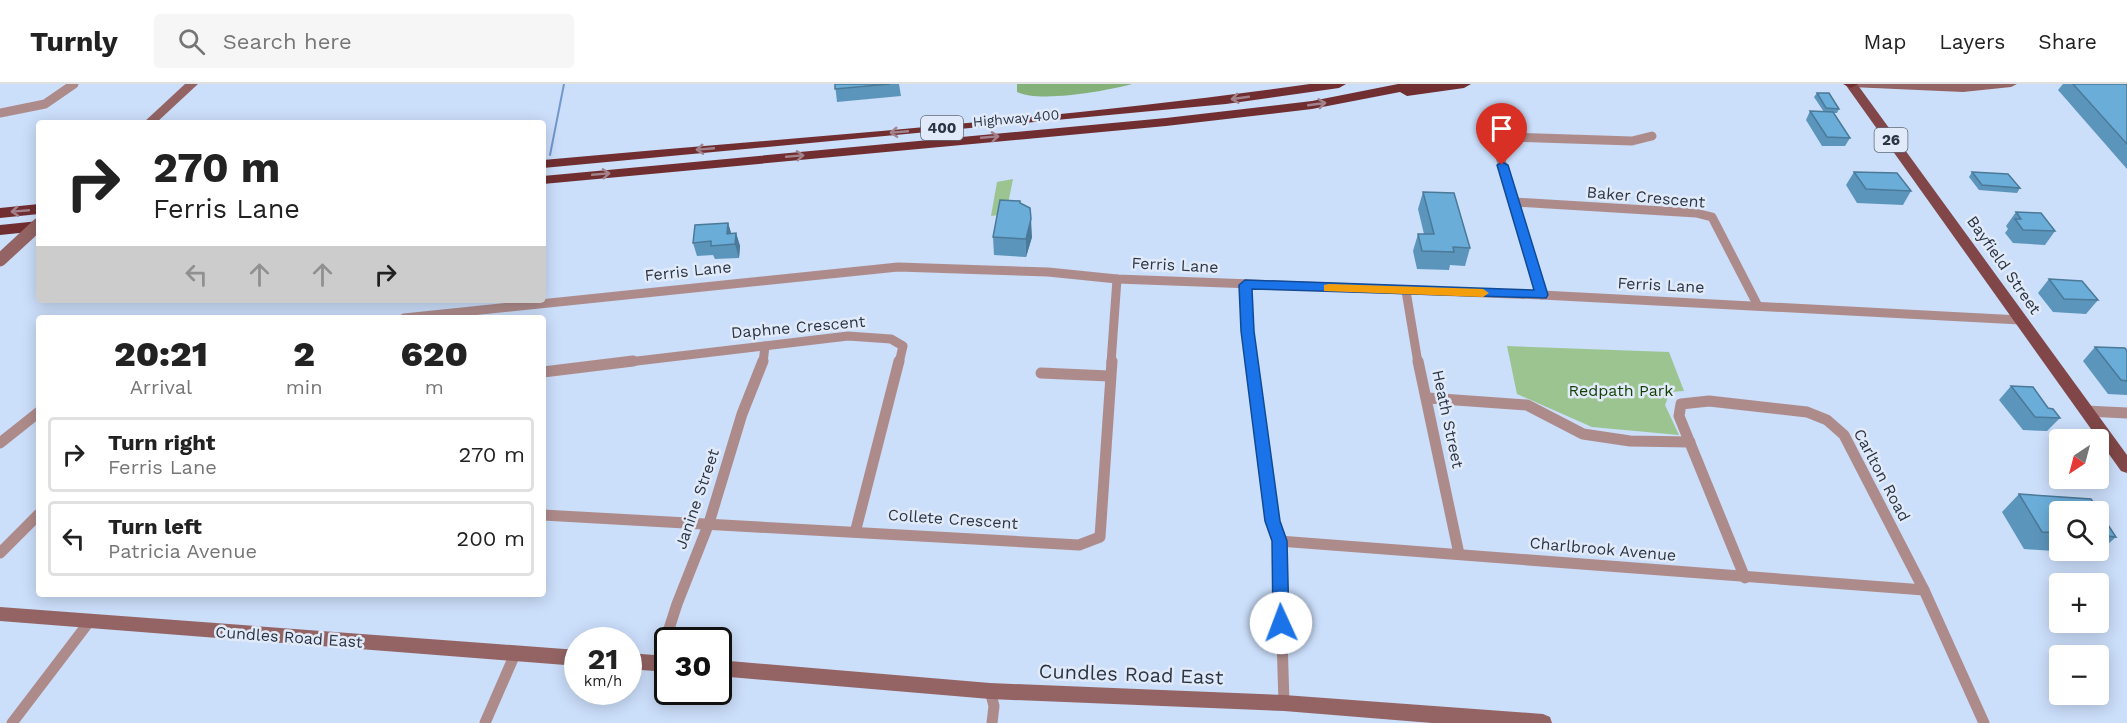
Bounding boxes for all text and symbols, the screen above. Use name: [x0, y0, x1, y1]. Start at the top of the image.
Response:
search box: [154, 14, 574, 68]
text: Turnly: [30, 25, 118, 58]
icon: search: [175, 25, 208, 58]
text: Search here: [223, 29, 352, 54]
text: Map: [1863, 29, 1906, 54]
text: Layers: [1939, 29, 2005, 54]
text: Share: [2038, 29, 2097, 54]
one-way arrow: [1230, 92, 1250, 103]
one-way arrow: [1307, 98, 1327, 109]
pin: [1476, 103, 1527, 165]
street label: Highway 400: [972, 106, 1060, 130]
icon: arrive: [1485, 112, 1518, 145]
road number: 400: [921, 116, 963, 140]
one-way arrow: [890, 127, 910, 138]
road number: 26: [1874, 128, 1908, 152]
one-way arrow: [979, 131, 999, 142]
text: 270 m: [153, 143, 280, 192]
icon: right: [54, 144, 132, 222]
one-way arrow: [696, 144, 716, 155]
one-way arrow: [785, 150, 805, 161]
one-way arrow: [591, 168, 611, 179]
street label: Baker Crescent: [1586, 182, 1706, 212]
text: Ferris Lane: [153, 193, 300, 225]
one-way arrow: [10, 206, 30, 217]
street label: Bayfield Street: [1963, 212, 2045, 318]
street label: Ferris Lane: [1131, 253, 1219, 277]
street label: Ferris Lane: [644, 257, 732, 285]
icon: left: [180, 258, 213, 291]
icon: ahead: [243, 258, 276, 291]
icon: ahead: [306, 258, 339, 291]
icon: right: [369, 258, 402, 291]
street label: Ferris Lane: [1617, 273, 1705, 297]
street label: Daphne Crescent: [730, 312, 866, 342]
text: 20:21: [114, 333, 208, 375]
text: 2: [293, 333, 315, 375]
text: 620: [401, 333, 468, 375]
street label: Heath Street: [1428, 368, 1468, 470]
text: Arrival: [130, 375, 192, 399]
text: min: [286, 375, 323, 399]
text: m: [425, 375, 444, 399]
park label: Redpath Park: [1569, 381, 1673, 400]
street label: Carlton Road: [1850, 426, 1914, 524]
north arrow: [2049, 429, 2109, 489]
map controls: [2049, 429, 2109, 705]
text: Turn right: [108, 430, 215, 455]
icon: right: [57, 438, 90, 471]
text: 270 m: [459, 442, 525, 467]
street label: Janine Street: [671, 446, 723, 552]
text: Ferris Lane: [108, 455, 217, 479]
button: search: [2049, 501, 2109, 561]
street label: Collete Crescent: [887, 505, 1019, 533]
text: Turn left: [108, 514, 202, 539]
icon: left: [57, 522, 90, 555]
text: 200 m: [456, 526, 525, 551]
street label: Charlbrook Avenue: [1529, 533, 1677, 565]
text: Patricia Avenue: [108, 539, 257, 563]
button: +: [2049, 573, 2109, 633]
position arrow: [1249, 591, 1313, 655]
street label: Cundles Road East: [215, 622, 364, 652]
speed limit sign: 30: [654, 627, 732, 705]
text: 21: [588, 641, 618, 676]
button: −: [2049, 645, 2109, 705]
street label: Cundles Road East: [1038, 659, 1224, 689]
text: km/h: [584, 672, 622, 690]

